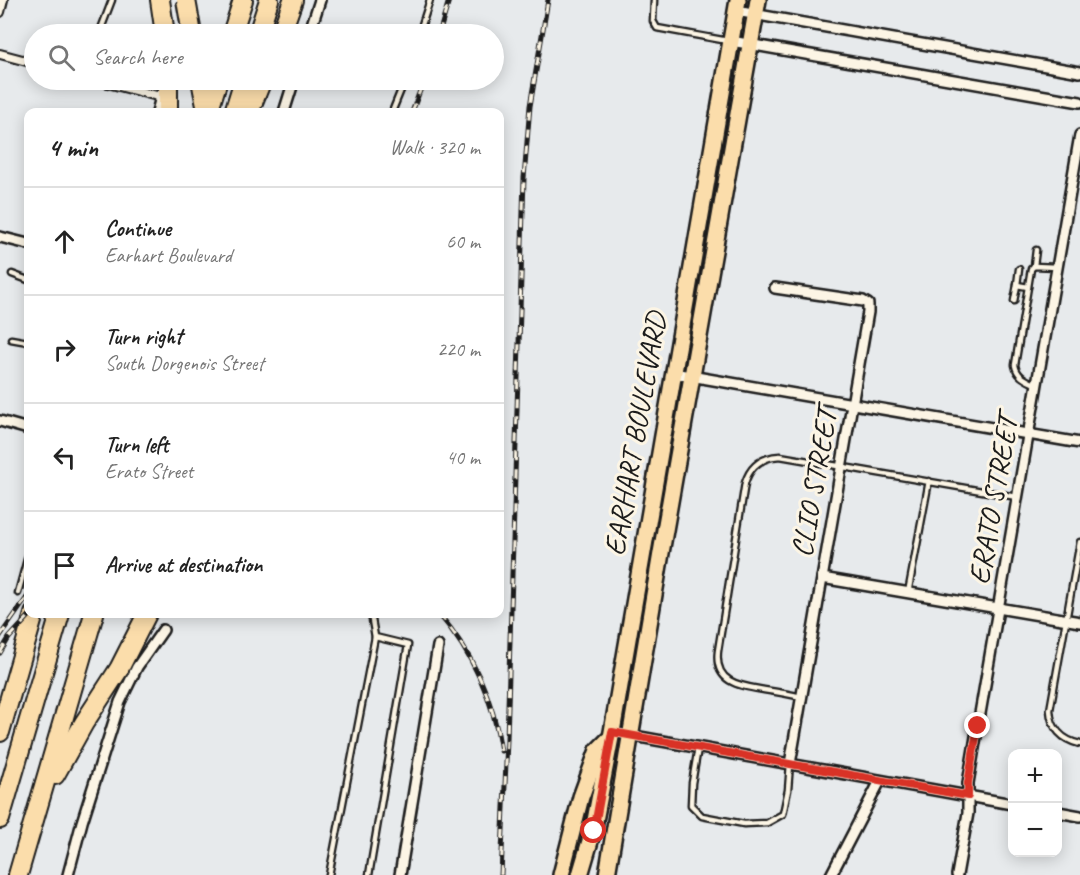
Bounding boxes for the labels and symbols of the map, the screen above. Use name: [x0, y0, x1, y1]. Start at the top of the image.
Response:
street label: EARHART BOULEVARD: [595, 307, 676, 558]
street label: CLIO STREET: [782, 399, 847, 560]
street label: ERATO STREET: [960, 406, 1028, 587]
route end: [964, 712, 990, 738]
route start: [580, 817, 606, 843]

